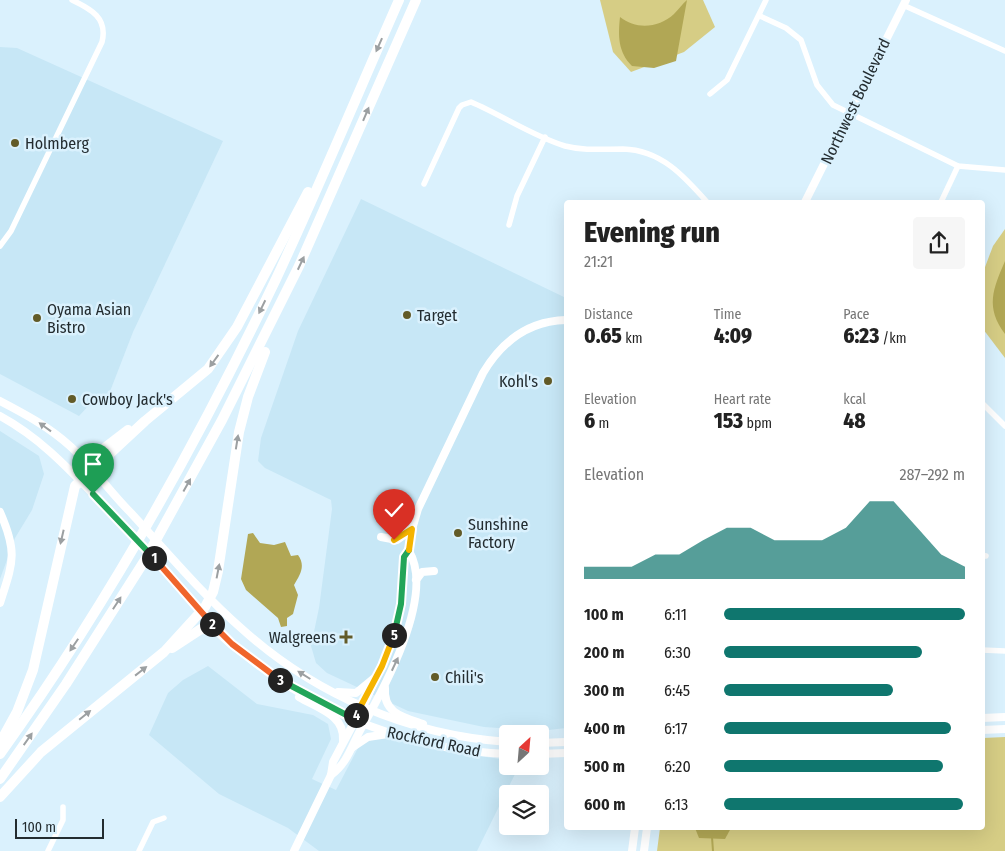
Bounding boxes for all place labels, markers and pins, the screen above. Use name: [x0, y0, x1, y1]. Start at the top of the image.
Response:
place label: Holmberg: [25, 134, 89, 153]
marker: Holmberg: [9, 137, 21, 149]
place label: Oyama Asian Bistro: [47, 300, 131, 337]
place label: Target: [417, 306, 458, 325]
marker: Target: [401, 309, 413, 321]
marker: Oyama Asian Bistro: [31, 312, 43, 324]
place label: Kohl's: [499, 372, 538, 391]
marker: Kohl's: [542, 375, 554, 387]
place label: Cowboy Jack's: [82, 390, 173, 409]
marker: Cowboy Jack's: [66, 393, 78, 405]
pin: [72, 443, 114, 494]
pin: [373, 489, 415, 540]
place label: Sunshine Factory: [468, 515, 528, 552]
marker: Sunshine Factory: [452, 527, 464, 539]
pin: 1: [142, 546, 166, 570]
pin: 2: [200, 612, 224, 636]
pin: 5: [382, 622, 406, 648]
place label: Walgreens: [269, 628, 336, 647]
marker: Walgreens: [340, 631, 352, 643]
pin: 3: [268, 668, 292, 692]
place label: Chili's: [445, 668, 484, 687]
marker: Chili's: [429, 671, 441, 683]
pin: 4: [344, 702, 368, 728]

